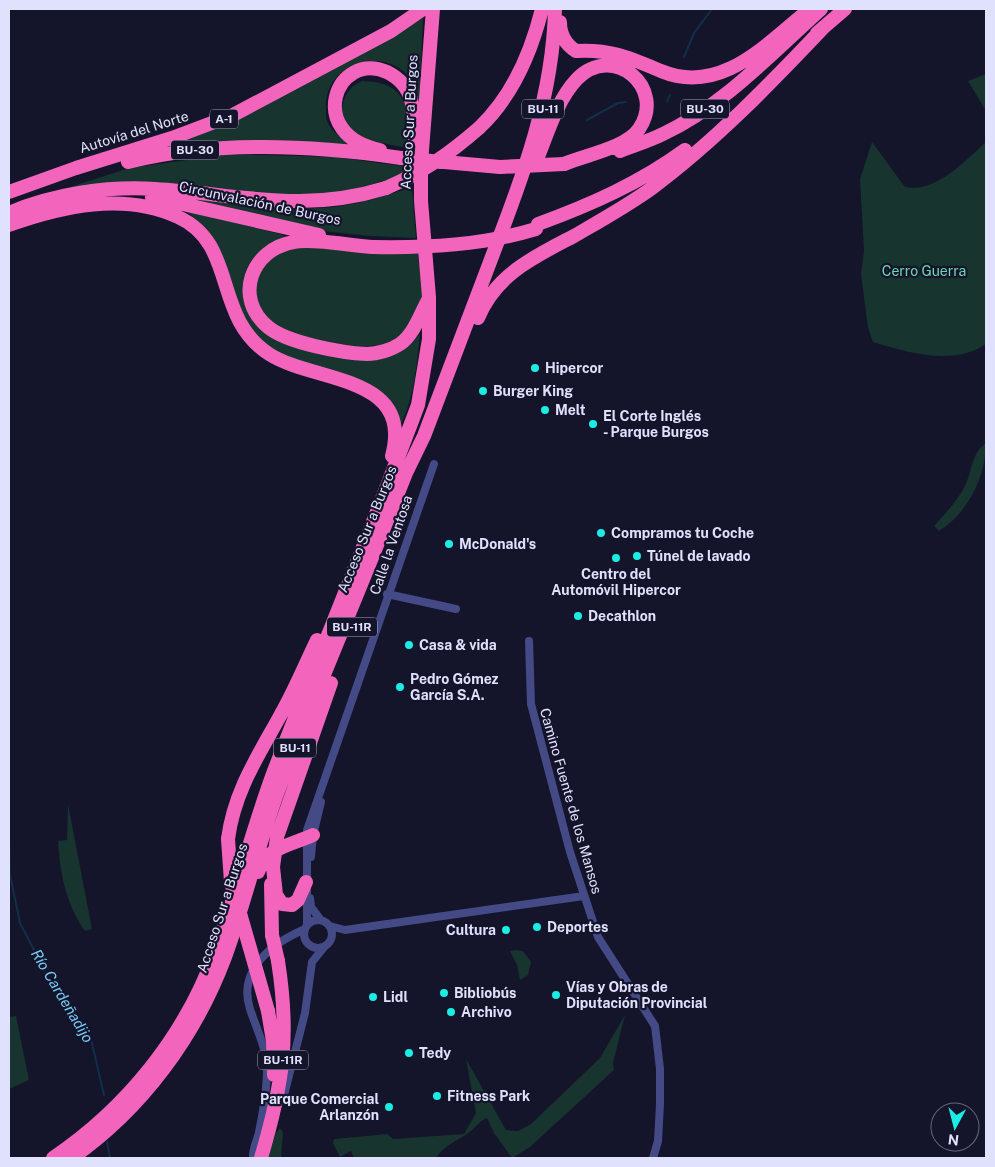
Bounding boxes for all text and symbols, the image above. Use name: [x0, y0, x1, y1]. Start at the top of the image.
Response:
street label: Acceso Sur a Burgos: [397, 54, 421, 190]
road number: BU-11: [522, 100, 564, 118]
road number: BU-30: [681, 100, 729, 118]
street label: Autovía del Norte: [78, 108, 191, 156]
road number: A-1: [210, 110, 238, 128]
road number: BU-30: [171, 140, 219, 160]
street label: Circunvalación de Burgos: [178, 178, 342, 228]
park label: Cerro Guerra: [882, 263, 966, 279]
place label: Hipercor: [545, 360, 604, 376]
marker: Hipercor: [529, 362, 541, 374]
place label: Burger King: [493, 383, 573, 399]
marker: Burger King: [477, 385, 489, 397]
place label: Melt: [555, 402, 586, 418]
marker: Melt: [539, 404, 551, 416]
place label: El Corte Inglés - Parque Burgos: [603, 408, 709, 440]
marker: El Corte Inglés - Parque Burgos: [587, 418, 599, 430]
street label: Acceso Sur a Burgos: [334, 463, 400, 595]
street label: Calle la Ventosa: [367, 493, 415, 597]
place label: Compramos tu Coche: [611, 525, 754, 541]
marker: Compramos tu Coche: [595, 527, 607, 539]
place label: McDonald's: [459, 536, 536, 552]
marker: McDonald's: [443, 538, 455, 550]
place label: Túnel de lavado: [647, 548, 751, 564]
marker: Túnel de lavado: [631, 550, 643, 562]
marker: Centro del Automóvil Hipercor: [610, 552, 622, 564]
place label: Centro del Automóvil Hipercor: [551, 566, 681, 598]
place label: Decathlon: [588, 608, 656, 624]
marker: Decathlon: [572, 610, 584, 622]
road number: BU-11R: [327, 618, 377, 636]
place label: Casa & vida: [419, 637, 497, 653]
marker: Casa & vida: [403, 639, 415, 651]
place label: Pedro Gómez García S.A.: [410, 671, 499, 703]
marker: Pedro Gómez García S.A.: [394, 681, 406, 693]
street label: Camino Fuente de los Mansos: [537, 706, 605, 896]
road number: BU-11: [274, 738, 316, 758]
street label: Acceso Sur a Burgos: [194, 841, 250, 975]
place label: Deportes: [547, 919, 608, 935]
marker: Deportes: [531, 921, 543, 933]
place label: Cultura: [446, 922, 496, 938]
marker: Cultura: [500, 924, 512, 936]
water label: Río Cardeñadijo: [28, 946, 97, 1046]
place label: Vías y Obras de Diputación Provincial: [566, 979, 708, 1011]
place label: Bibliobús: [454, 985, 516, 1001]
marker: Bibliobús: [438, 987, 450, 999]
place label: Lidl: [383, 989, 408, 1005]
marker: Vías y Obras de Diputación Provincial: [550, 989, 562, 1001]
marker: Lidl: [367, 991, 379, 1003]
place label: Archivo: [461, 1004, 512, 1020]
marker: Archivo: [445, 1006, 457, 1018]
place label: Tedy: [419, 1045, 451, 1061]
marker: Tedy: [403, 1047, 415, 1059]
road number: BU-11R: [258, 1050, 308, 1070]
place label: Fitness Park: [447, 1088, 530, 1104]
marker: Fitness Park: [431, 1090, 443, 1102]
place label: Parque Comercial Arlanzón: [260, 1091, 379, 1123]
marker: Parque Comercial Arlanzón: [383, 1101, 395, 1113]
north arrow: [930, 1102, 980, 1152]
text: N: [947, 1131, 960, 1149]

